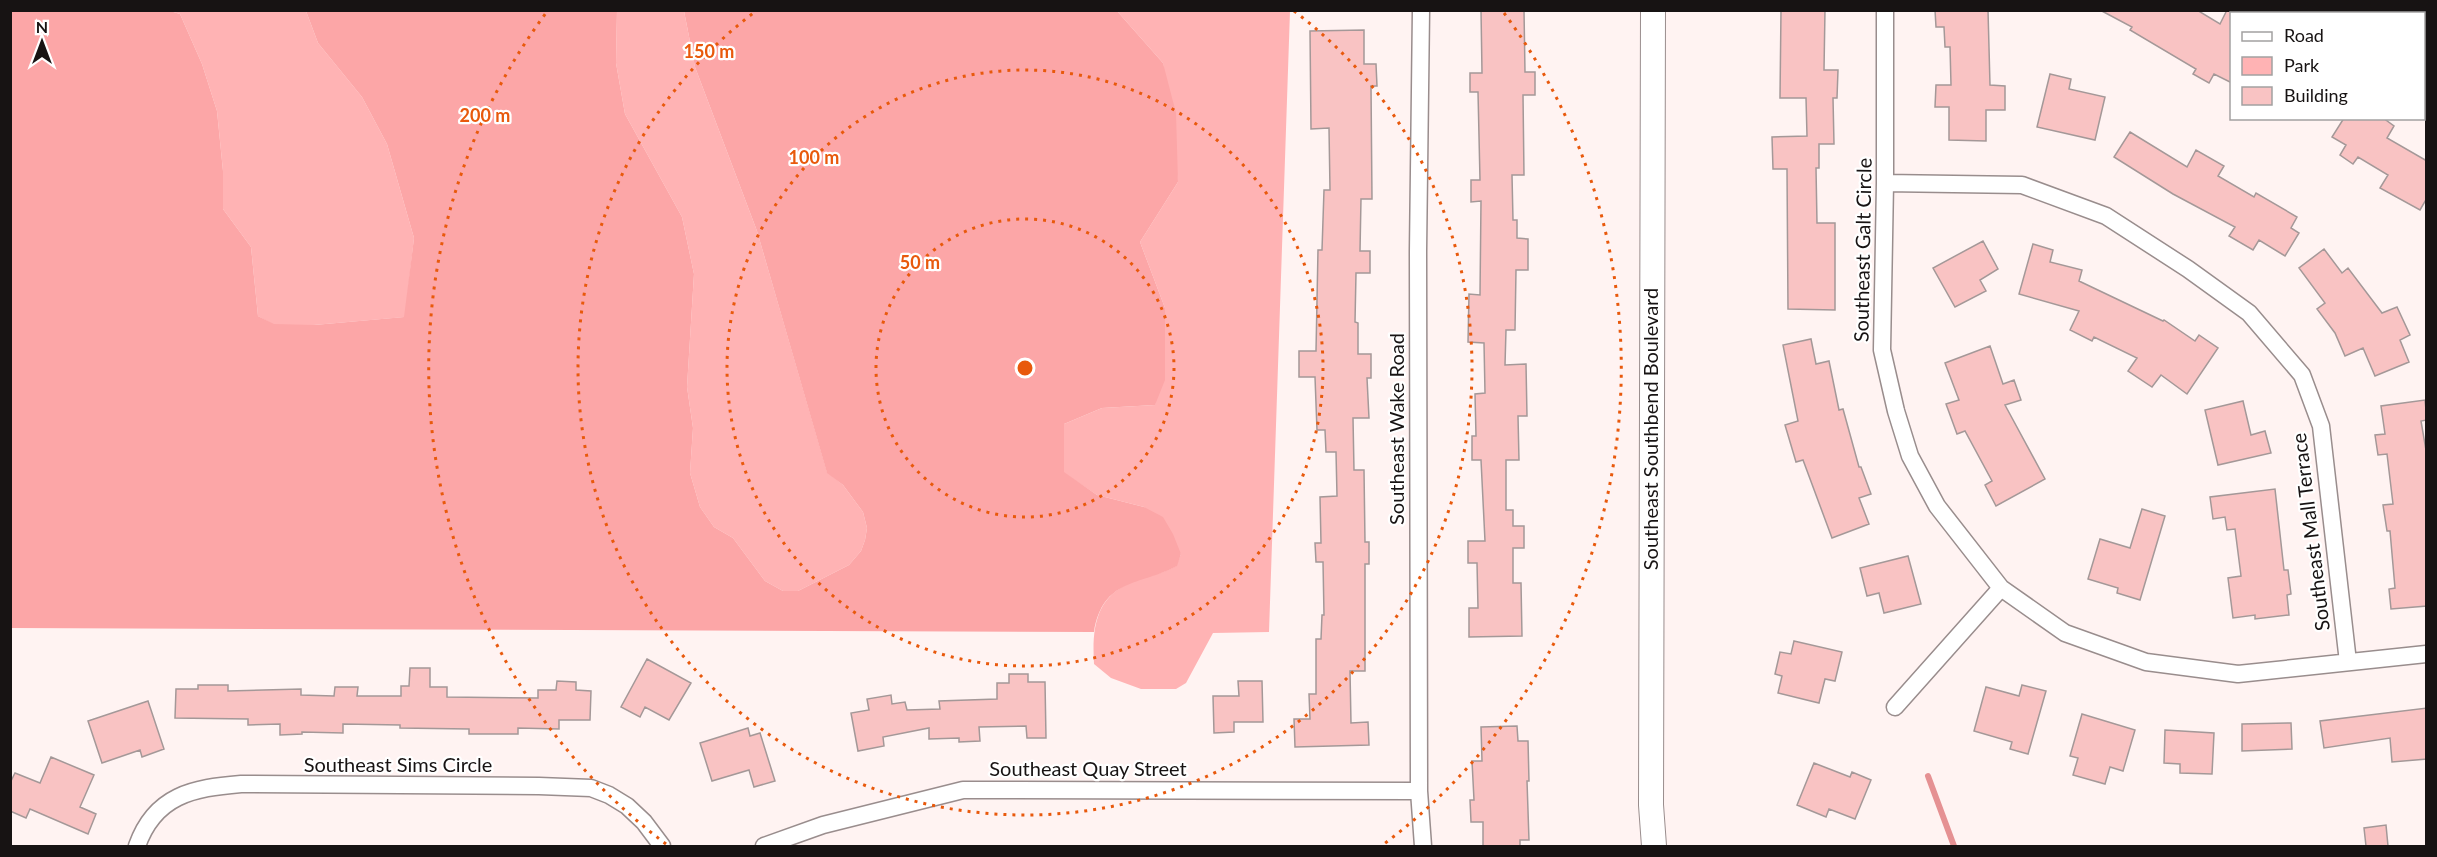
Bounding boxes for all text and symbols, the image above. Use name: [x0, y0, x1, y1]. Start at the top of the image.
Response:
north arrow: [12, 12, 72, 72]
legend: [2230, 12, 2425, 120]
text: N: [36, 17, 48, 36]
text: Road: [2284, 24, 2324, 46]
text: 150 m: [684, 40, 734, 62]
text: Park: [2284, 54, 2320, 76]
text: Building: [2284, 84, 2348, 106]
text: 200 m: [460, 104, 510, 126]
text: 100 m: [789, 146, 839, 168]
street label: Southeast Galt Circle: [1848, 158, 1876, 342]
text: 50 m: [900, 251, 940, 273]
street label: Southeast Southbend Boulevard: [1638, 288, 1662, 570]
street label: Southeast Wake Road: [1384, 333, 1408, 525]
centre of rings: [1015, 358, 1035, 378]
street label: Southeast Mall Terrace: [2286, 432, 2334, 633]
street label: Southeast Sims Circle: [304, 752, 492, 776]
street label: Southeast Quay Street: [989, 756, 1187, 780]

